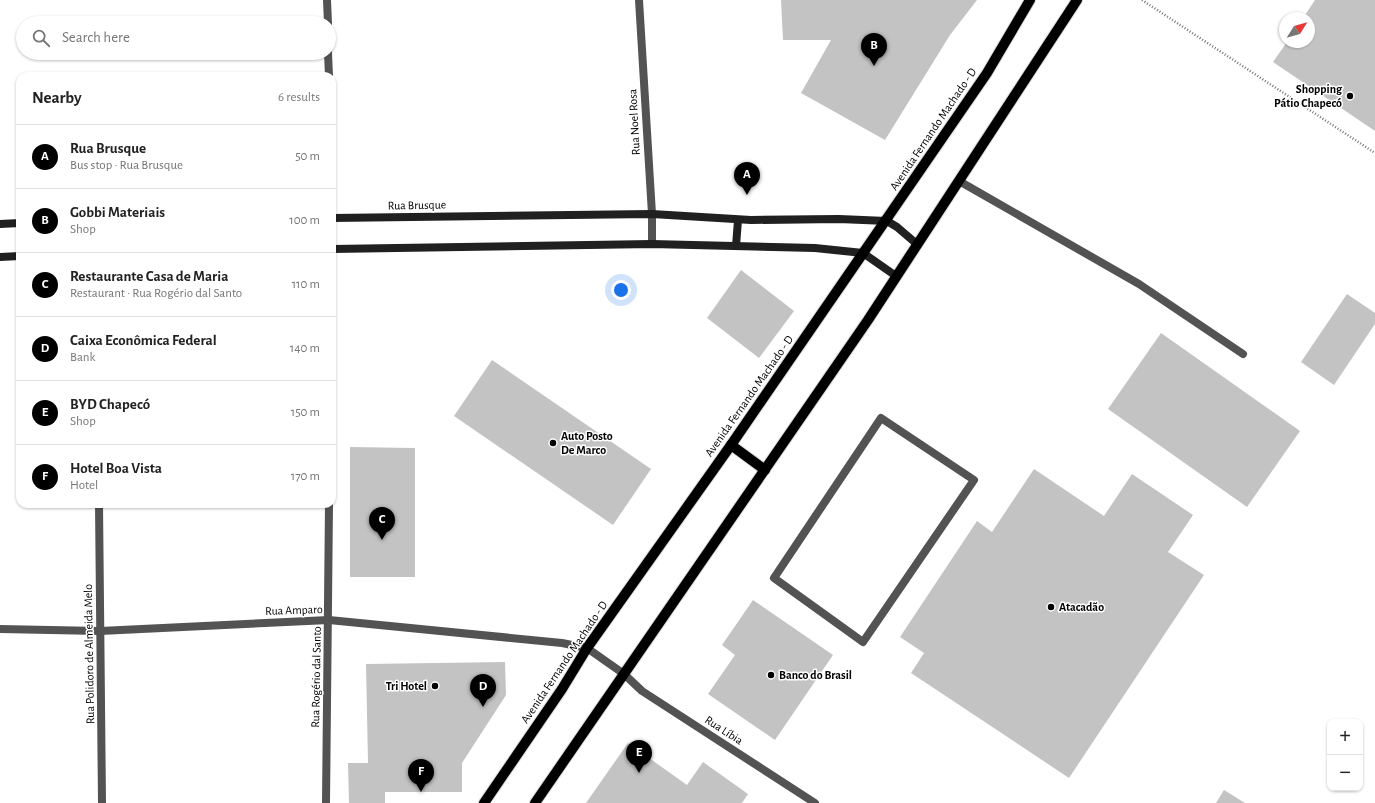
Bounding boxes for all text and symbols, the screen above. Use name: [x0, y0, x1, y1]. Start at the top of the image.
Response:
north arrow: [1279, 12, 1315, 48]
search box: [16, 16, 336, 60]
icon: search: [30, 27, 52, 49]
text: Search here: [62, 30, 130, 45]
pin: B: [861, 33, 887, 66]
street label: Avenida Fernando Machado - D: [888, 65, 979, 192]
place label: Shopping Pátio Chapecó: [1274, 83, 1343, 109]
street label: Rua Noel Rosa: [626, 88, 642, 156]
text: Nearby: [32, 89, 82, 106]
text: 6 results: [278, 91, 320, 104]
marker: Shopping Pátio Chapecó: [1345, 91, 1355, 101]
text: Rua Brusque: [70, 141, 146, 156]
text: A: [41, 150, 49, 163]
text: 50 m: [295, 150, 320, 163]
text: Bus stop · Rua Brusque: [70, 159, 183, 172]
pin: A: [734, 162, 760, 195]
street label: Rua Brusque: [388, 198, 446, 212]
text: Gobbi Materiais: [70, 205, 165, 220]
text: B: [41, 214, 49, 227]
text: 100 m: [289, 214, 320, 227]
text: Shop: [70, 223, 96, 236]
text: Restaurante Casa de Maria: [70, 269, 228, 284]
text: C: [42, 278, 48, 291]
text: 110 m: [292, 278, 320, 291]
your location: [611, 280, 631, 300]
text: Restaurant · Rua Rogério dal Santo: [70, 287, 242, 300]
text: Caixa Econômica Federal: [70, 333, 217, 348]
street label: Avenida Fernando Machado - D: [703, 333, 796, 459]
text: D: [41, 342, 49, 355]
text: 140 m: [290, 342, 320, 355]
text: Bank: [70, 351, 96, 364]
text: BYD Chapecó: [70, 397, 150, 412]
text: E: [42, 406, 48, 419]
text: 150 m: [291, 406, 320, 419]
text: Shop: [70, 415, 96, 428]
place label: Auto Posto De Marco: [561, 430, 613, 456]
marker: Auto Posto De Marco: [548, 438, 558, 448]
text: Hotel Boa Vista: [70, 461, 162, 476]
text: F: [42, 470, 48, 483]
text: 170 m: [291, 470, 320, 483]
text: Hotel: [70, 479, 98, 492]
pin: C: [369, 507, 395, 540]
street label: Rua Polidoro de Almeida Melo: [82, 584, 96, 724]
street label: Avenida Fernando Machado - D: [519, 598, 610, 725]
place label: Atacadão: [1059, 601, 1104, 613]
marker: Atacadão: [1046, 602, 1056, 612]
street label: Rua Amparo: [265, 603, 323, 617]
street label: Rua Rogério dal Santo: [309, 626, 323, 728]
place label: Banco do Brasil: [779, 669, 852, 681]
marker: Banco do Brasil: [766, 670, 776, 680]
pin: D: [470, 674, 496, 707]
place label: Tri Hotel: [386, 680, 427, 692]
marker: Tri Hotel: [430, 681, 440, 691]
street label: Rua Líbia: [703, 713, 746, 747]
map controls: [1327, 719, 1363, 791]
button: +: [1327, 719, 1363, 755]
pin: E: [626, 740, 652, 773]
button: −: [1327, 755, 1363, 791]
pin: F: [408, 759, 434, 792]

